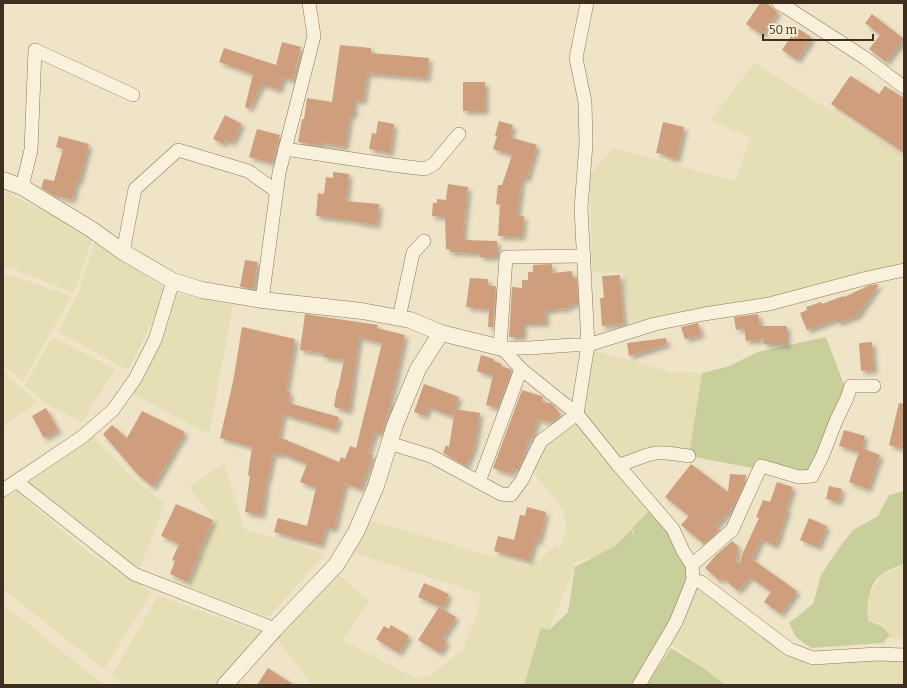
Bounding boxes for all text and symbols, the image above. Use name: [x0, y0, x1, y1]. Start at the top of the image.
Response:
scale bar: [763, 16, 873, 42]
text: 50 m: [769, 23, 798, 37]

